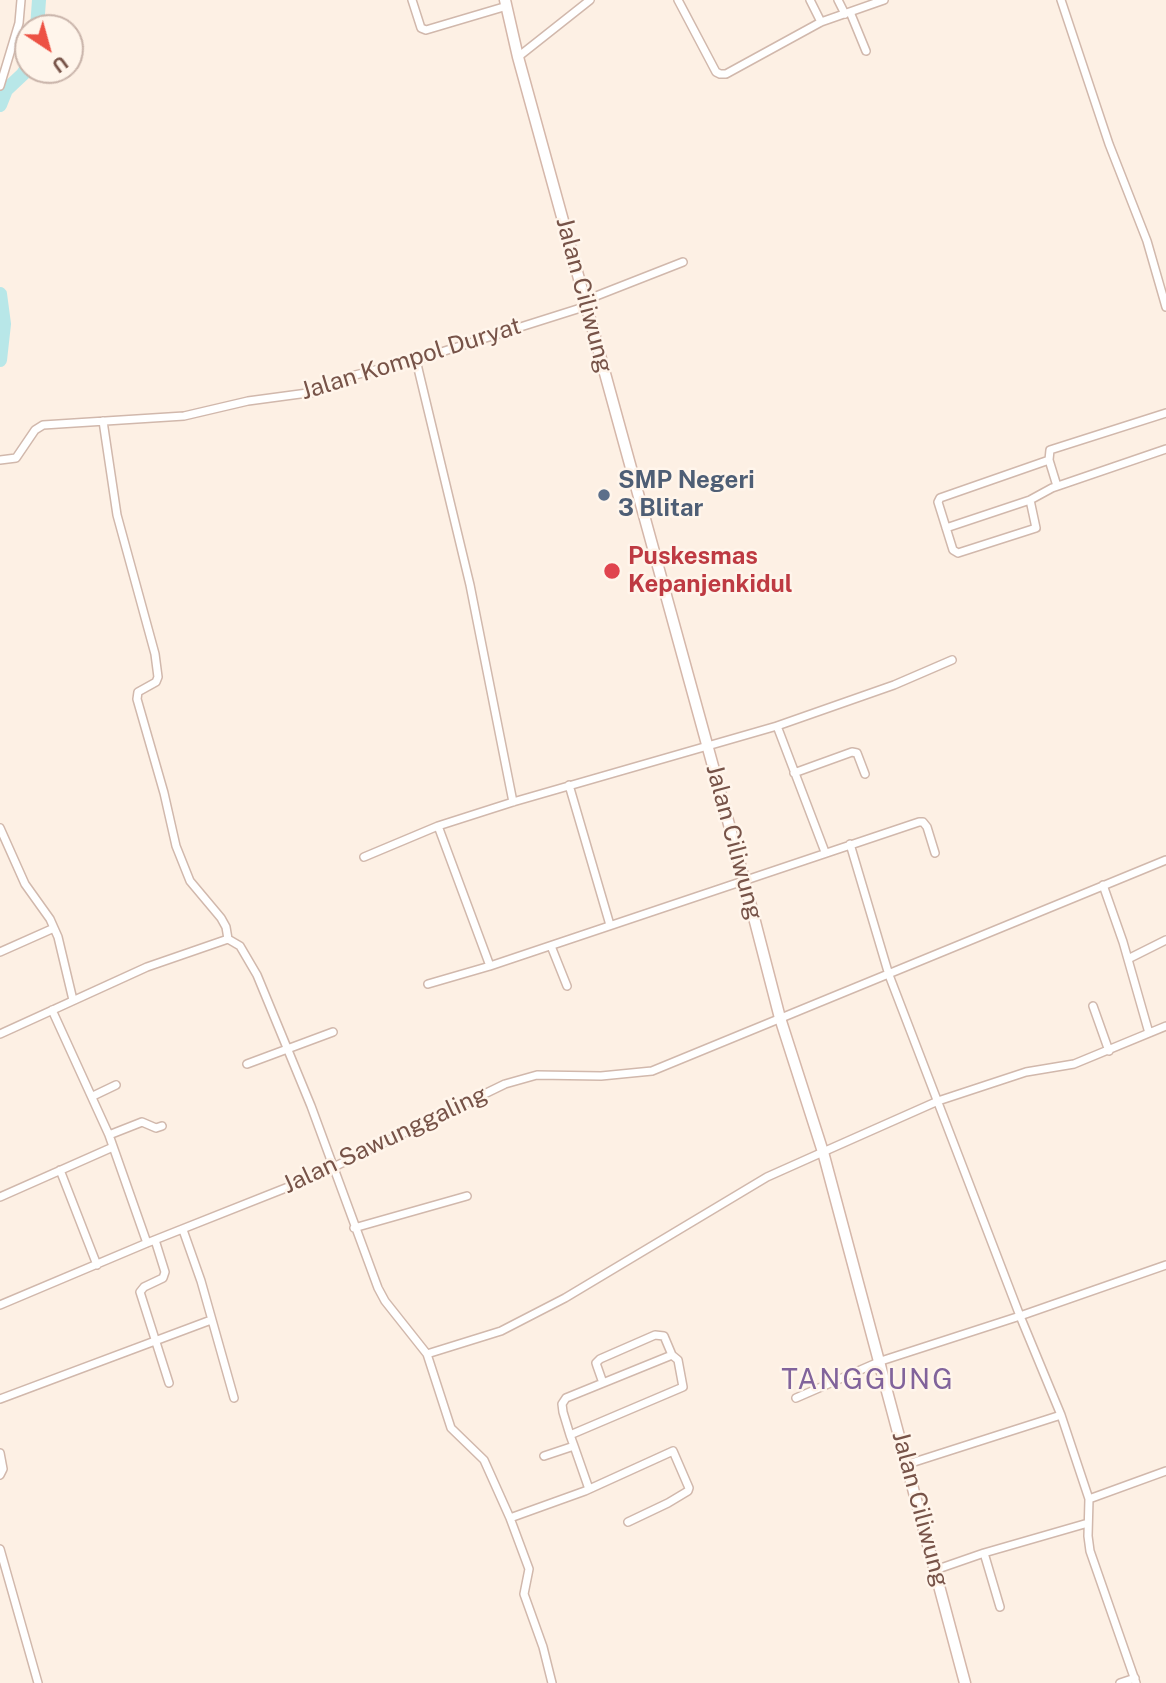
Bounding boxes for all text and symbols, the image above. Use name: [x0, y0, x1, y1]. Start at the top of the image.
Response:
north arrow: [14, 14, 84, 84]
text: U: [48, 51, 72, 77]
street label: Jalan Ciliwung: [549, 214, 619, 376]
street label: Jalan Kompol Duryat: [297, 312, 525, 406]
place label: SMP Negeri 3 Blitar: [618, 467, 755, 523]
marker: SMP Negeri 3 Blitar: [596, 487, 612, 503]
place label: Puskesmas Kepanjenkidul: [628, 543, 793, 599]
marker: Puskesmas Kepanjenkidul: [602, 561, 622, 581]
street label: Jalan Ciliwung: [699, 761, 769, 923]
street label: Jalan Sawunggaling: [278, 1080, 492, 1200]
district label: TANGGUNG: [782, 1363, 954, 1397]
street label: Jalan Ciliwung: [885, 1428, 955, 1590]

